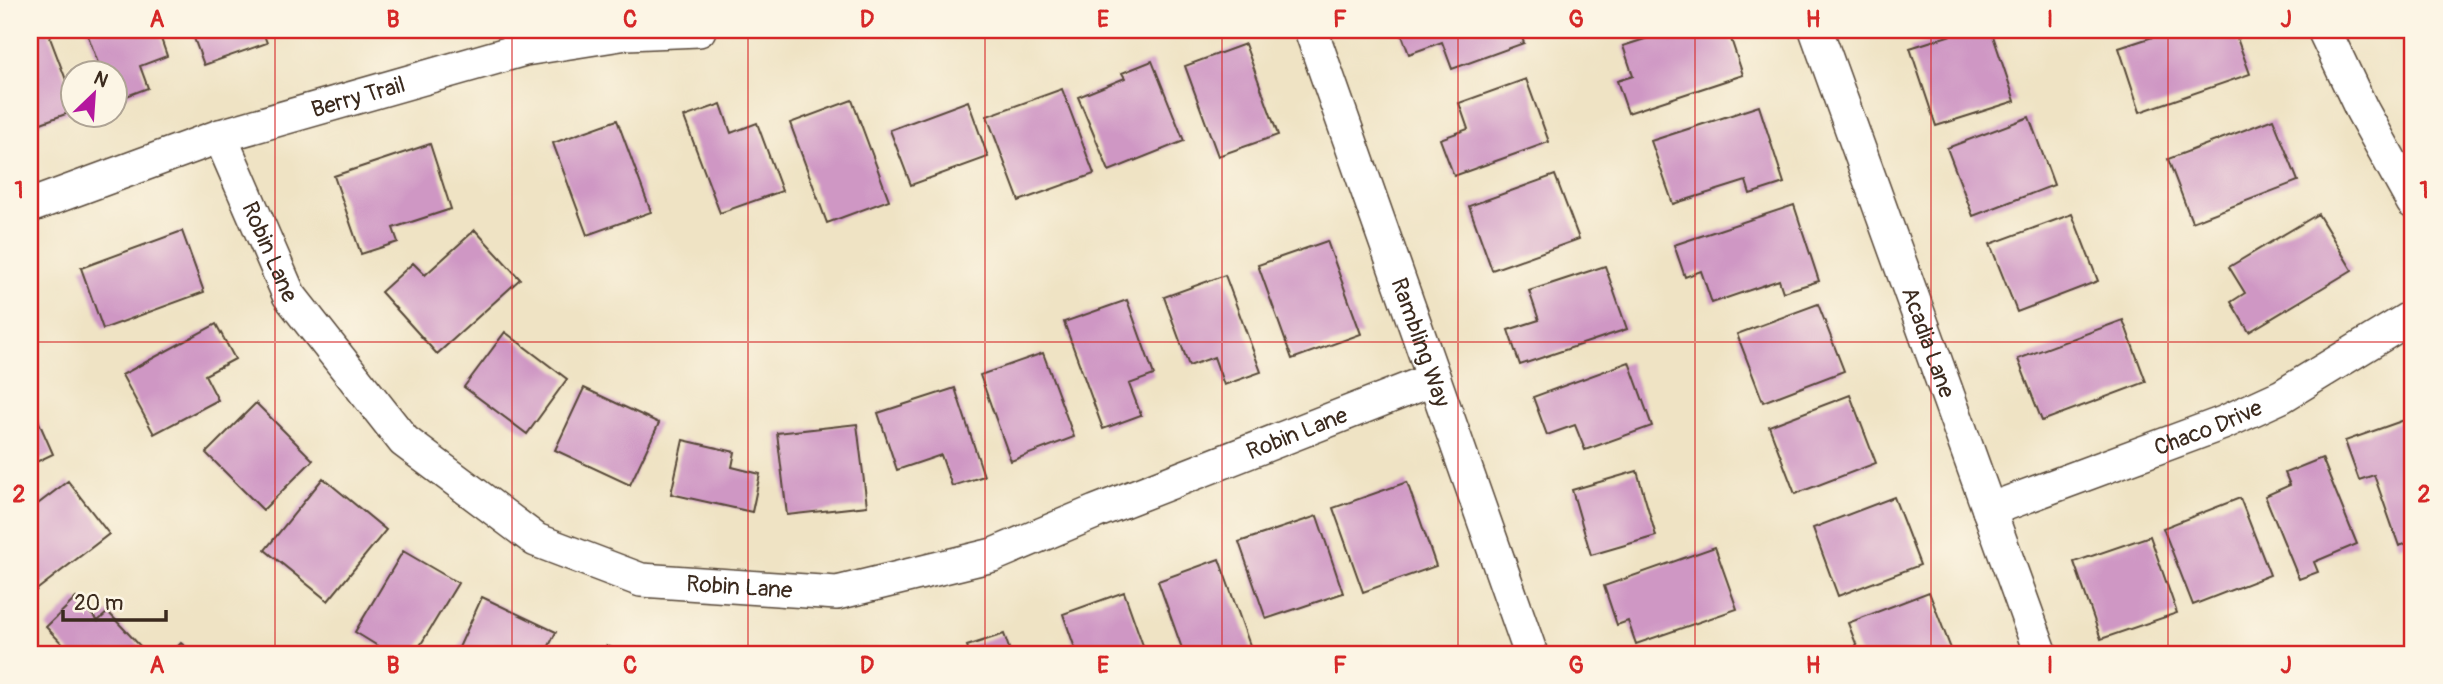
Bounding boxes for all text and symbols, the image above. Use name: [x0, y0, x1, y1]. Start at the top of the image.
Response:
text: A: [150, 5, 165, 34]
text: B: [386, 5, 400, 34]
text: C: [623, 5, 637, 34]
text: D: [860, 5, 874, 34]
text: E: [1097, 5, 1109, 34]
text: F: [1333, 5, 1347, 34]
text: G: [1568, 5, 1584, 34]
text: H: [1806, 5, 1820, 34]
text: I: [2047, 5, 2053, 34]
text: J: [2280, 5, 2292, 34]
north arrow: [60, 60, 130, 130]
text: N: [90, 66, 112, 93]
street label: Berry Trail: [308, 70, 408, 124]
text: 1: [15, 176, 24, 205]
text: 1: [2420, 176, 2429, 205]
street label: Robin Lane: [235, 197, 304, 309]
street label: Rambling Way: [1384, 274, 1457, 411]
street label: Acadia Lane: [1895, 283, 1962, 402]
street label: Chaco Drive: [2150, 393, 2267, 462]
street label: Robin Lane: [1242, 400, 1352, 466]
text: 2: [13, 480, 26, 509]
text: 2: [2418, 480, 2431, 509]
street label: Robin Lane: [685, 569, 794, 605]
scale bar: [63, 579, 166, 623]
text: 20 m: [74, 590, 123, 617]
text: A: [150, 651, 165, 680]
text: B: [386, 651, 400, 680]
text: C: [623, 651, 637, 680]
text: D: [860, 651, 874, 680]
text: E: [1097, 651, 1109, 680]
text: F: [1333, 651, 1347, 680]
text: G: [1568, 651, 1584, 680]
text: H: [1806, 651, 1820, 680]
text: I: [2047, 651, 2053, 680]
text: J: [2280, 651, 2292, 680]

